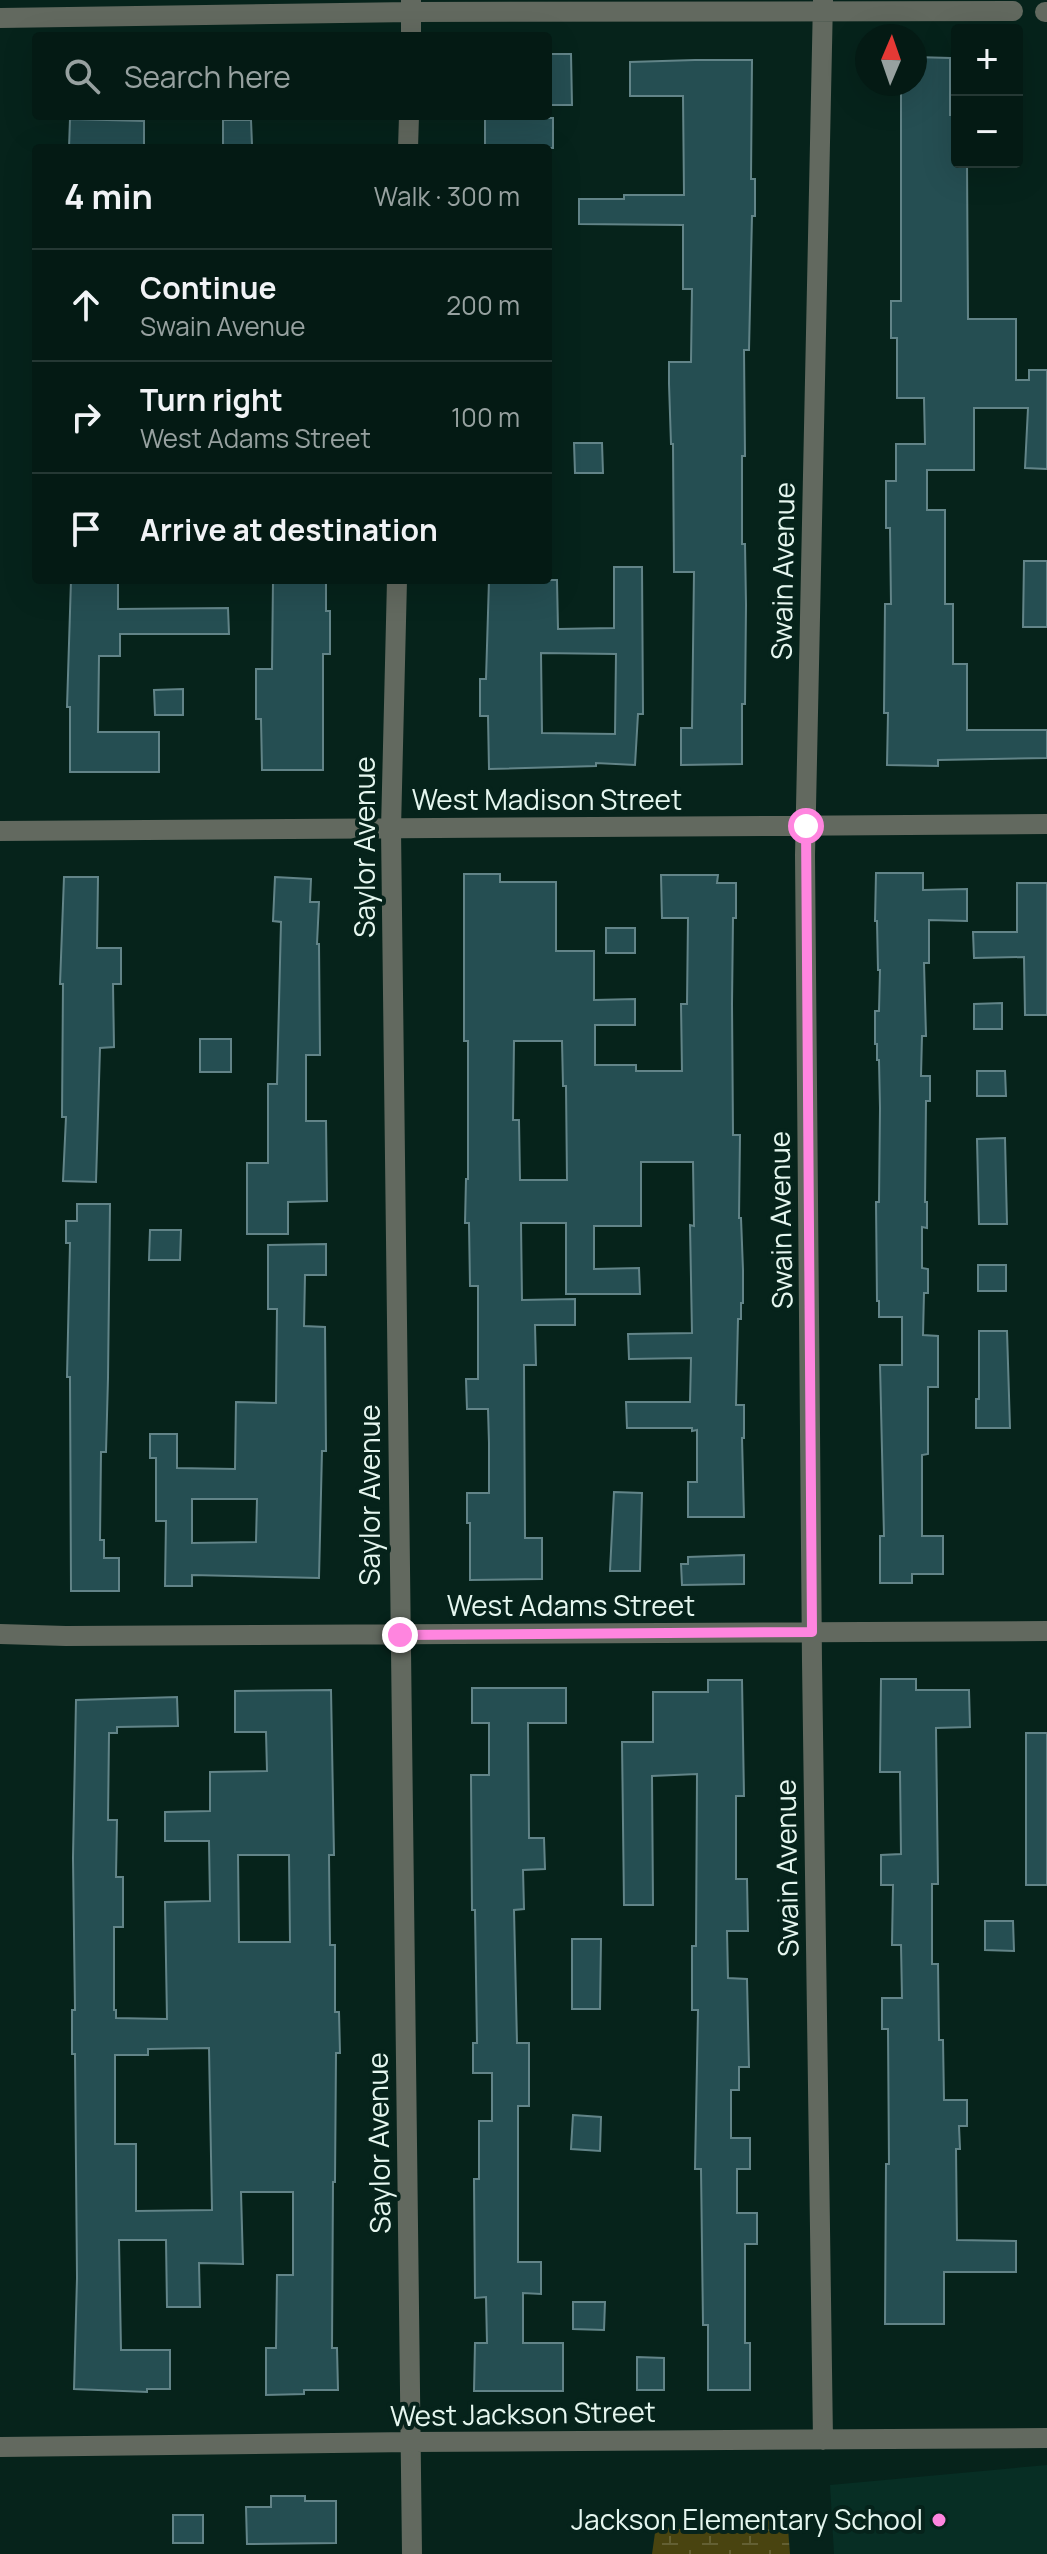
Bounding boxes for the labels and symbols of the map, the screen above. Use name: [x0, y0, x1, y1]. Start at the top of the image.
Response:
north arrow: [855, 24, 927, 96]
street label: Swain Avenue: [761, 482, 803, 660]
street label: Saylor Avenue: [345, 756, 383, 938]
street label: West Madison Street: [412, 780, 682, 818]
route start: [788, 808, 824, 844]
street label: Swain Avenue: [759, 1131, 801, 1309]
street label: Saylor Avenue: [350, 1404, 388, 1586]
street label: West Adams Street: [447, 1586, 695, 1624]
route end: [382, 1617, 418, 1653]
street label: Swain Avenue: [765, 1779, 807, 1957]
street label: Saylor Avenue: [357, 2052, 399, 2234]
street label: West Jackson Street: [390, 2392, 656, 2434]
place label: Jackson Elementary School: [571, 2500, 923, 2538]
marker: Jackson Elementary School: [930, 2511, 948, 2529]

